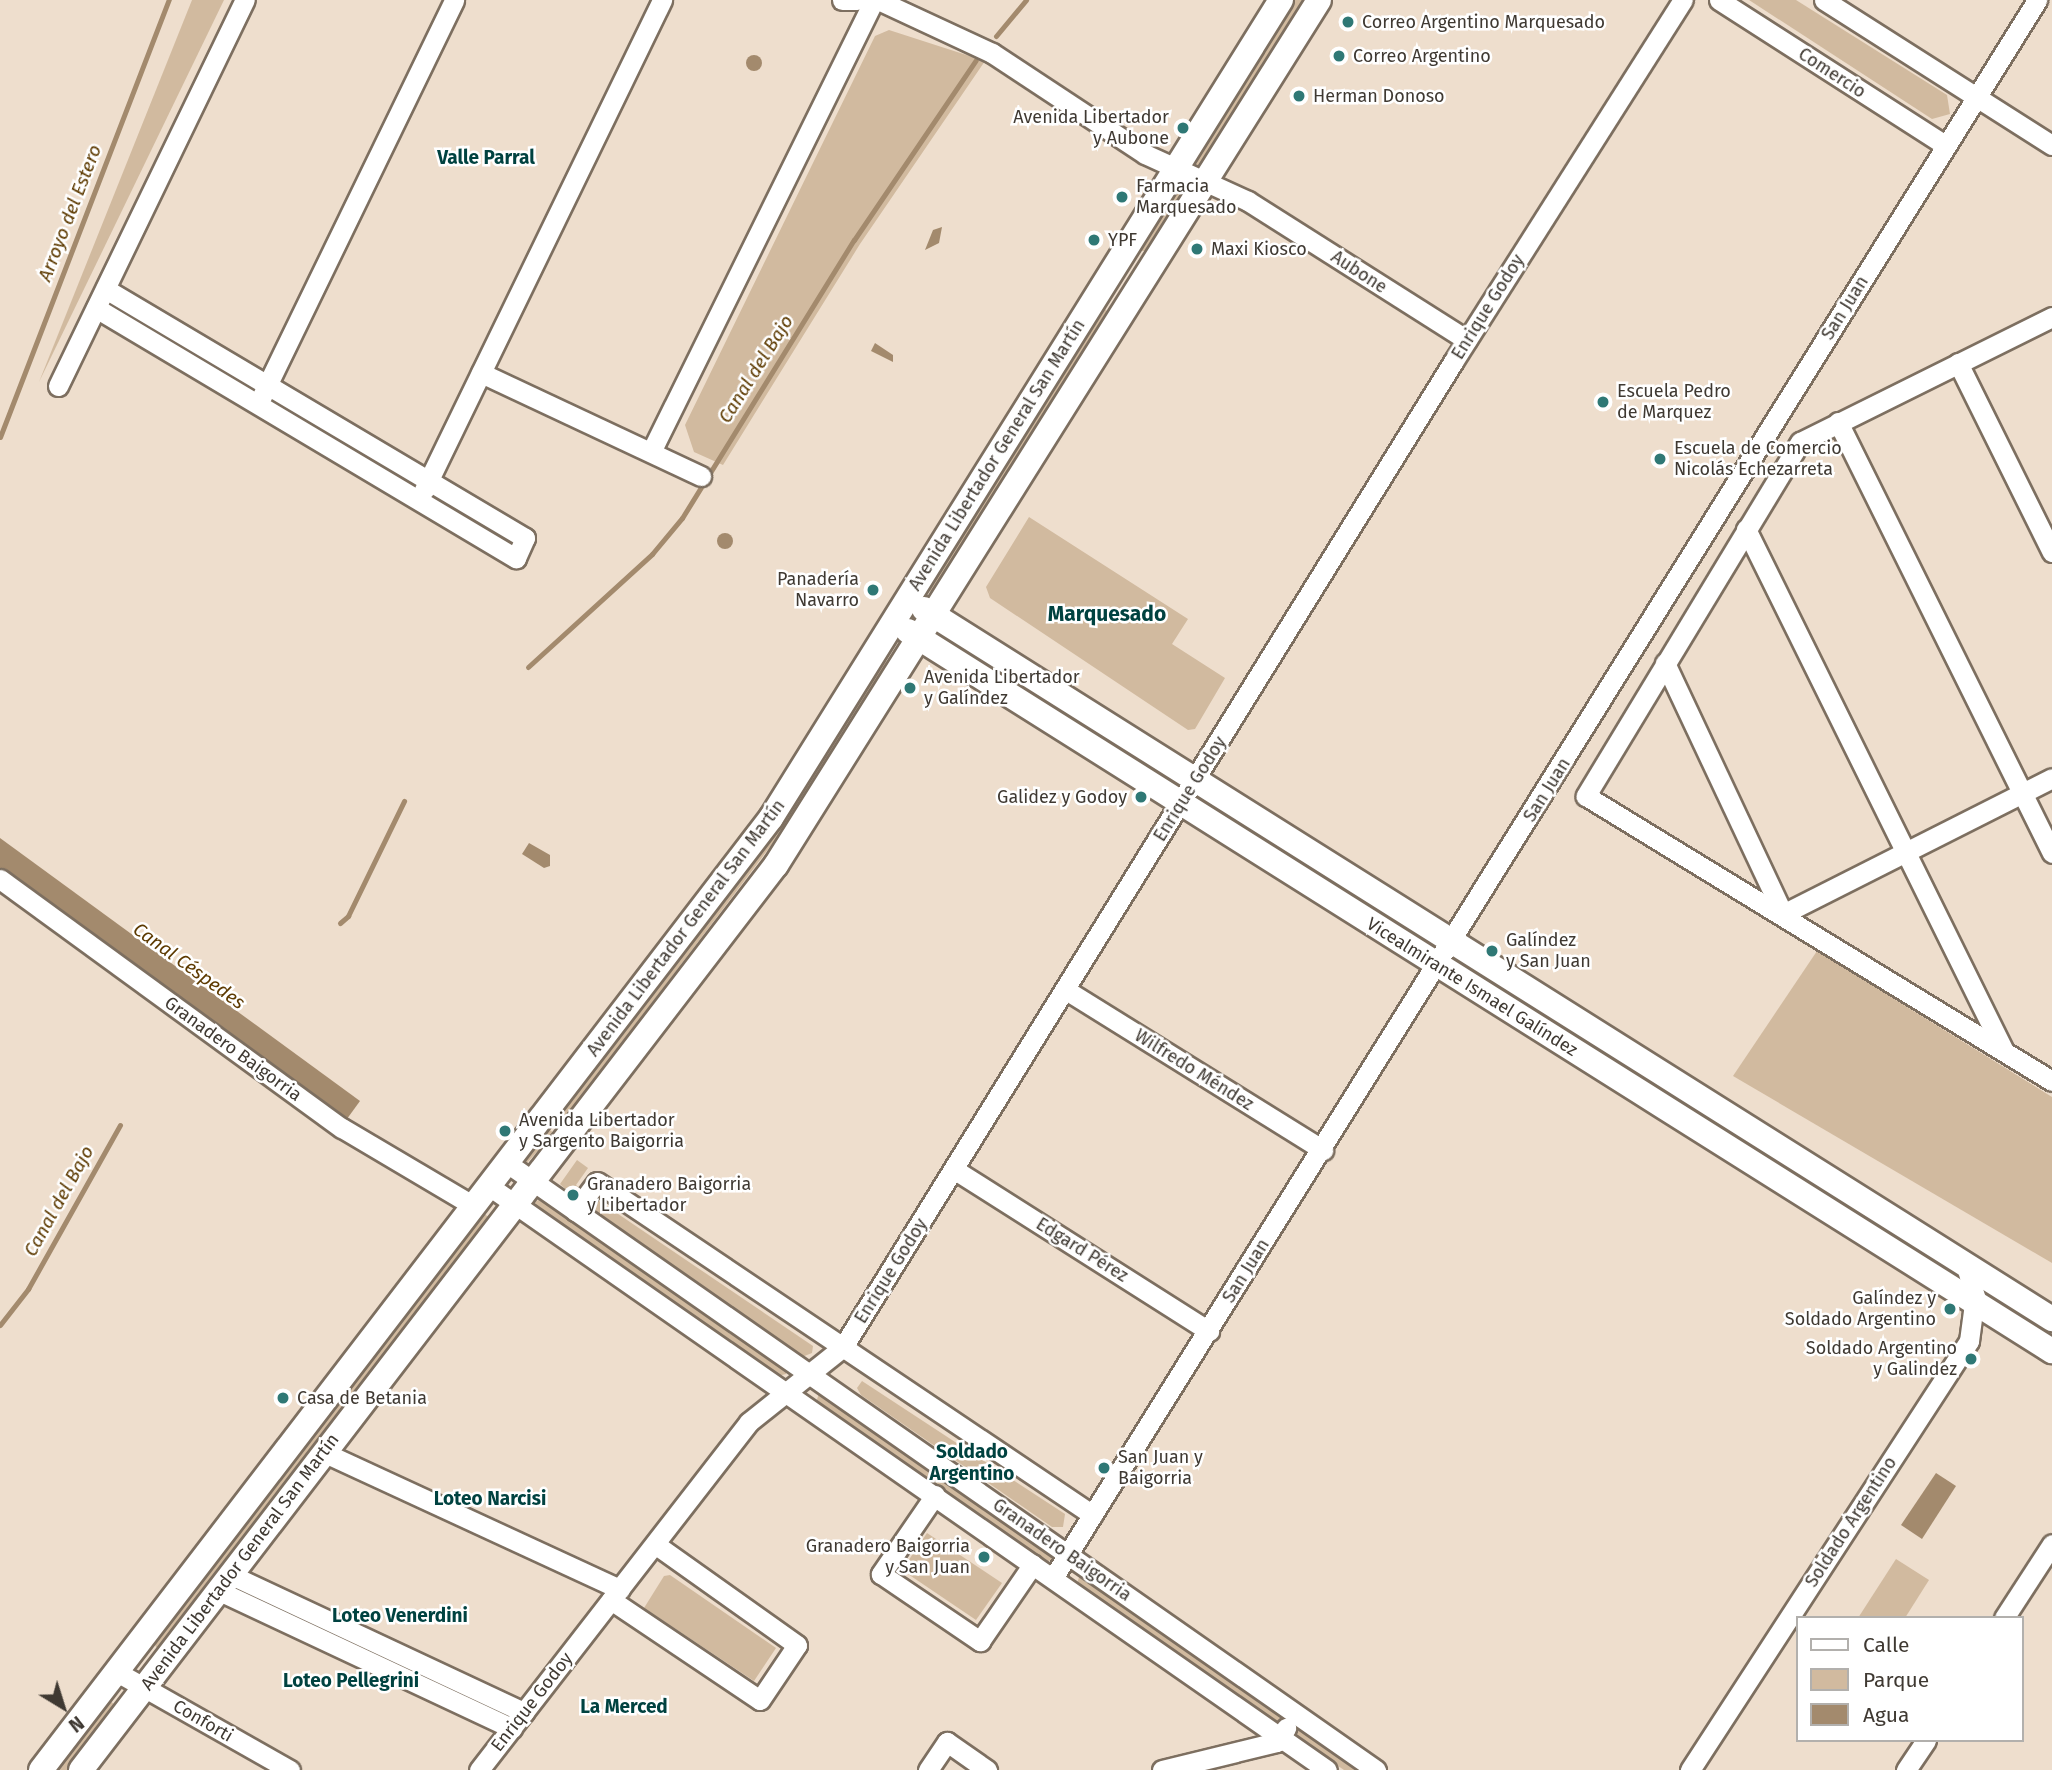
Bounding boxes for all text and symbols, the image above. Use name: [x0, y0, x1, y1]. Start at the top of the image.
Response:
place label: Correo Argentino Marquesado: [1362, 11, 1605, 33]
marker: Correo Argentino Marquesado: [1340, 14, 1356, 30]
street label: Comercio: [1794, 43, 1870, 103]
place label: Correo Argentino: [1353, 45, 1491, 67]
marker: Correo Argentino: [1331, 48, 1347, 64]
place label: Herman Donoso: [1313, 85, 1445, 107]
marker: Herman Donoso: [1291, 88, 1307, 104]
place label: Avenida Libertador y Aubone: [1013, 107, 1169, 150]
marker: Avenida Libertador y Aubone: [1175, 120, 1191, 136]
water label: Arroyo del Estero: [33, 141, 107, 285]
district label: Valle Parral: [437, 147, 535, 169]
place label: Farmacia Marquesado: [1136, 176, 1237, 218]
marker: Farmacia Marquesado: [1114, 189, 1130, 205]
place label: YPF: [1108, 229, 1137, 251]
marker: YPF: [1086, 232, 1102, 248]
place label: Maxi Kiosco: [1211, 238, 1307, 260]
marker: Maxi Kiosco: [1189, 241, 1205, 257]
street label: Aubone: [1327, 246, 1391, 298]
street label: Enrique Godoy: [1447, 250, 1529, 364]
street label: San Juan: [1817, 272, 1873, 344]
water label: Canal del Bajo: [714, 311, 798, 427]
street label: Avenida Libertador General San Martín: [904, 315, 1090, 595]
place label: Escuela Pedro de Marquez: [1617, 381, 1731, 424]
marker: Escuela Pedro de Marquez: [1595, 394, 1611, 410]
place label: Escuela de Comercio Nicolás Echezarreta: [1674, 438, 1842, 480]
marker: Escuela de Comercio Nicolás Echezarreta: [1652, 451, 1668, 467]
place label: Panadería Navarro: [777, 569, 859, 612]
marker: Panadería Navarro: [865, 582, 881, 598]
district label: Marquesado: [1048, 601, 1166, 627]
place label: Avenida Libertador y Galíndez: [924, 667, 1080, 710]
marker: Avenida Libertador y Galíndez: [902, 680, 918, 696]
street label: Enrique Godoy: [1149, 732, 1231, 846]
street label: San Juan: [1519, 754, 1575, 826]
place label: Galidez y Godoy: [997, 786, 1127, 808]
marker: Galidez y Godoy: [1133, 789, 1149, 805]
street label: Avenida Libertador General San Martín: [582, 795, 790, 1061]
street label: Vicealmirante Ismael Galíndez: [1362, 913, 1582, 1061]
water label: Canal Céspedes: [129, 918, 249, 1014]
place label: Galíndez y San Juan: [1506, 930, 1591, 972]
marker: Galíndez y San Juan: [1484, 943, 1500, 959]
street label: Granadero Baigorria: [160, 992, 306, 1106]
street label: Wilfredo Méndez: [1131, 1025, 1257, 1115]
place label: Avenida Libertador y Sargento Baigorria: [519, 1110, 684, 1152]
marker: Avenida Libertador y Sargento Baigorria: [497, 1123, 513, 1139]
water label: Canal del Bajo: [19, 1142, 99, 1260]
place label: Granadero Baigorria y Libertador: [587, 1174, 751, 1216]
marker: Granadero Baigorria y Libertador: [565, 1187, 581, 1203]
street label: Edgard Pérez: [1032, 1213, 1132, 1287]
street label: Enrique Godoy: [850, 1214, 932, 1328]
street label: San Juan: [1218, 1235, 1274, 1307]
place label: Galíndez y Soldado Argentino: [1785, 1288, 1936, 1330]
marker: Galíndez y Soldado Argentino: [1942, 1301, 1958, 1317]
place label: Soldado Argentino y Galindez: [1806, 1338, 1957, 1380]
marker: Soldado Argentino y Galindez: [1963, 1351, 1979, 1367]
place label: Casa de Betania: [297, 1387, 427, 1409]
marker: Casa de Betania: [275, 1390, 291, 1406]
street label: Avenida Libertador General San Martín: [136, 1429, 344, 1695]
district label: Soldado Argentino: [930, 1441, 1014, 1485]
place label: San Juan y Baigorria: [1118, 1447, 1203, 1490]
street label: Soldado Argentino: [1801, 1453, 1901, 1591]
marker: San Juan y Baigorria: [1096, 1460, 1112, 1476]
district label: Loteo Narcisi: [434, 1488, 546, 1510]
street label: Granadero Baigorria: [989, 1494, 1135, 1606]
place label: Granadero Baigorria y San Juan: [806, 1536, 970, 1578]
marker: Granadero Baigorria y San Juan: [976, 1549, 992, 1565]
district label: Loteo Venerdini: [332, 1605, 468, 1627]
legend: [1797, 1616, 2024, 1742]
text: Calle: [1863, 1632, 1909, 1658]
street label: Enrique Godoy: [487, 1648, 577, 1756]
text: Parque: [1863, 1667, 1929, 1693]
district label: Loteo Pellegrini: [283, 1670, 419, 1692]
north arrow: [28, 1672, 98, 1742]
street label: Conforti: [169, 1695, 237, 1747]
district label: La Merced: [580, 1696, 668, 1718]
text: Agua: [1863, 1702, 1909, 1728]
text: N: [64, 1711, 88, 1737]

